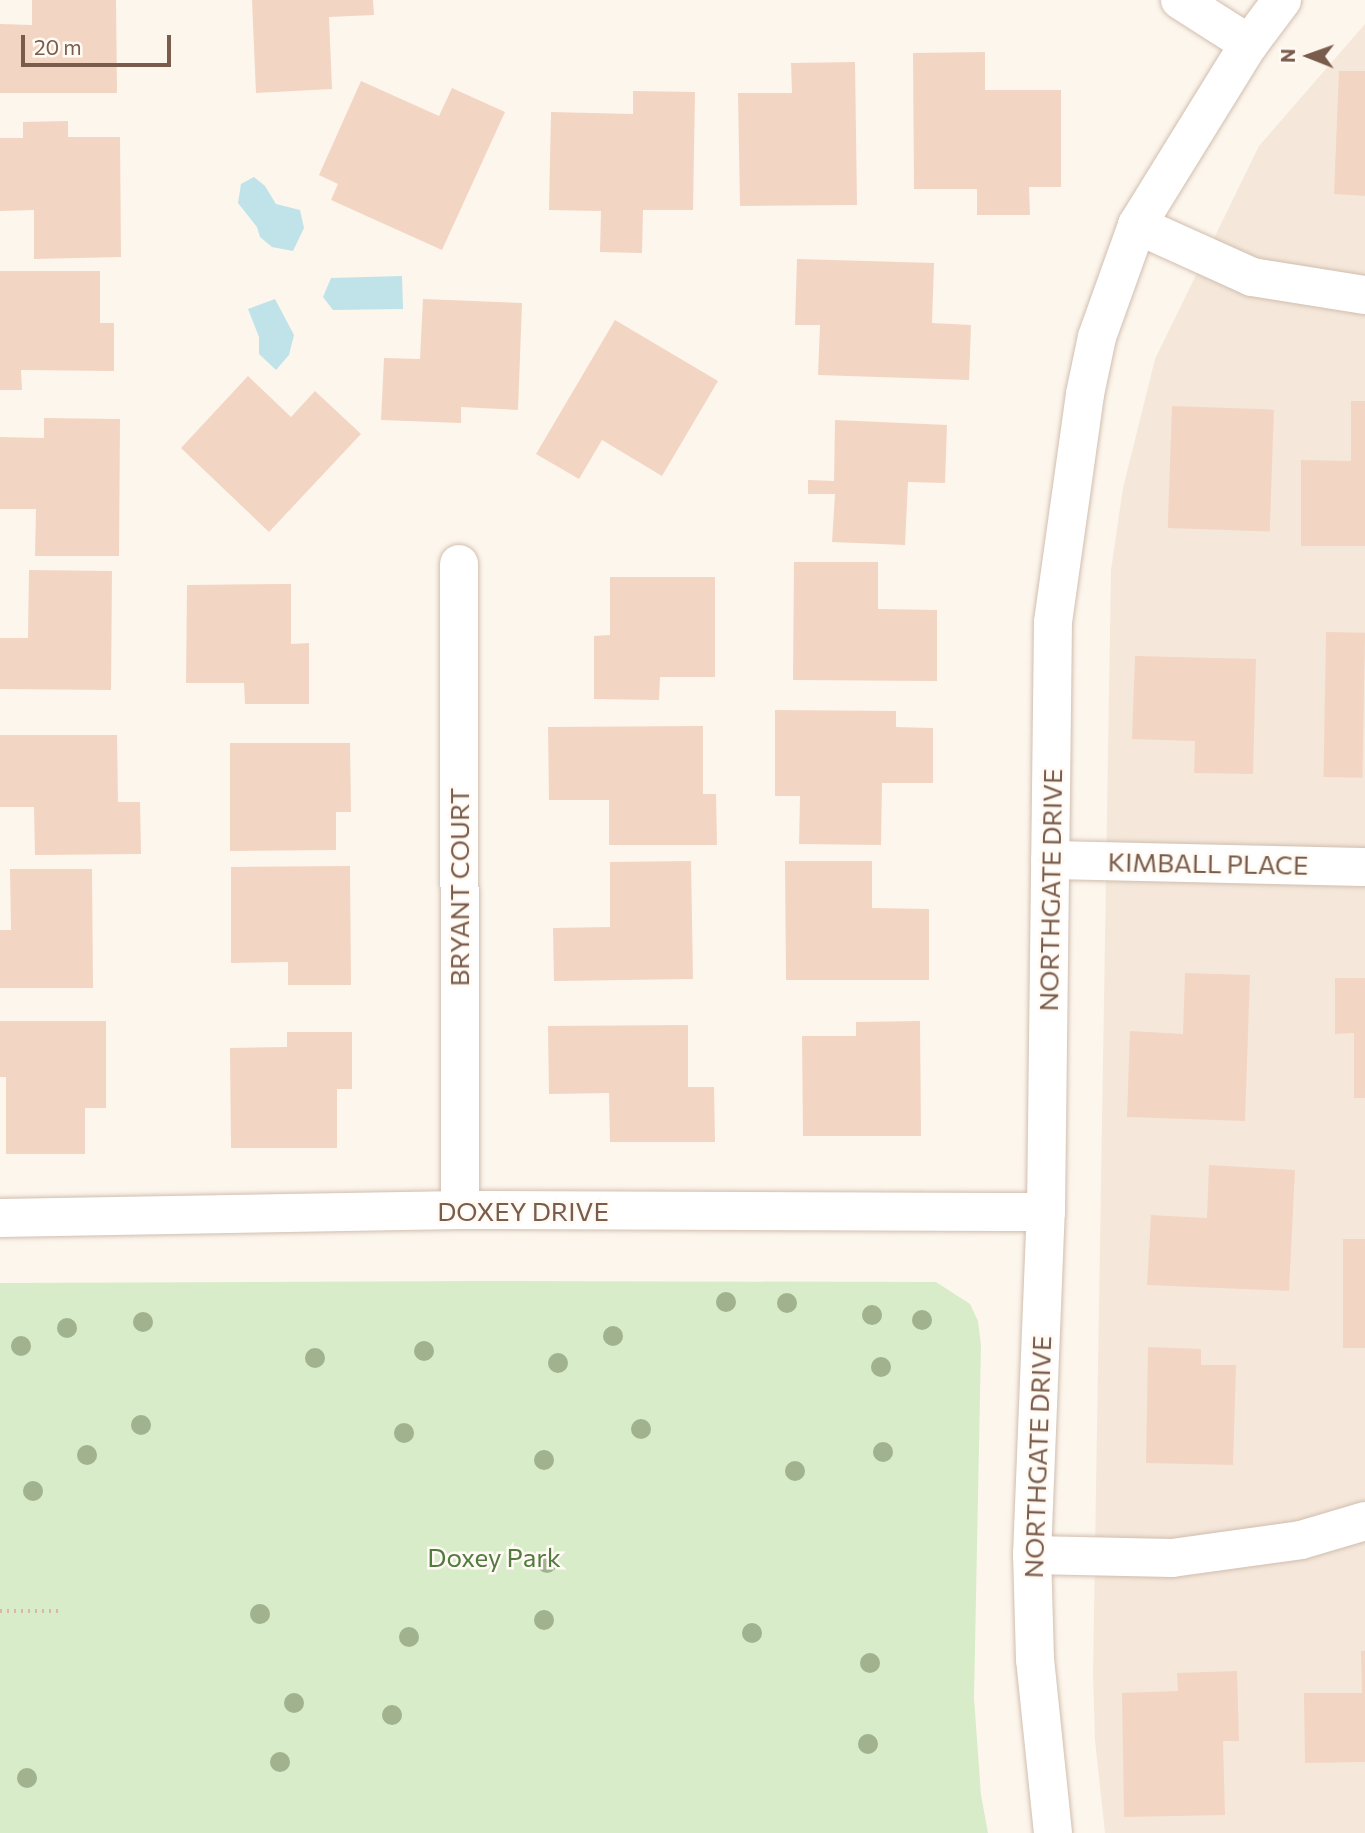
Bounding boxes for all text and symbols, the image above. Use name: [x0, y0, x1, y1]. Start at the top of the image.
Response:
scale bar: [24, 21, 175, 65]
north arrow: [1274, 21, 1344, 91]
text: 20 m: [34, 34, 82, 59]
text: N: [1276, 48, 1299, 63]
street label: NORTHGATE DRIVE: [1032, 768, 1068, 1012]
street label: BRYANT COURT: [443, 788, 475, 986]
street label: KIMBALL PLACE: [1107, 846, 1309, 880]
street label: DOXEY DRIVE: [437, 1195, 609, 1227]
street label: NORTHGATE DRIVE: [1017, 1335, 1057, 1579]
park label: Doxey Park: [427, 1541, 561, 1573]

